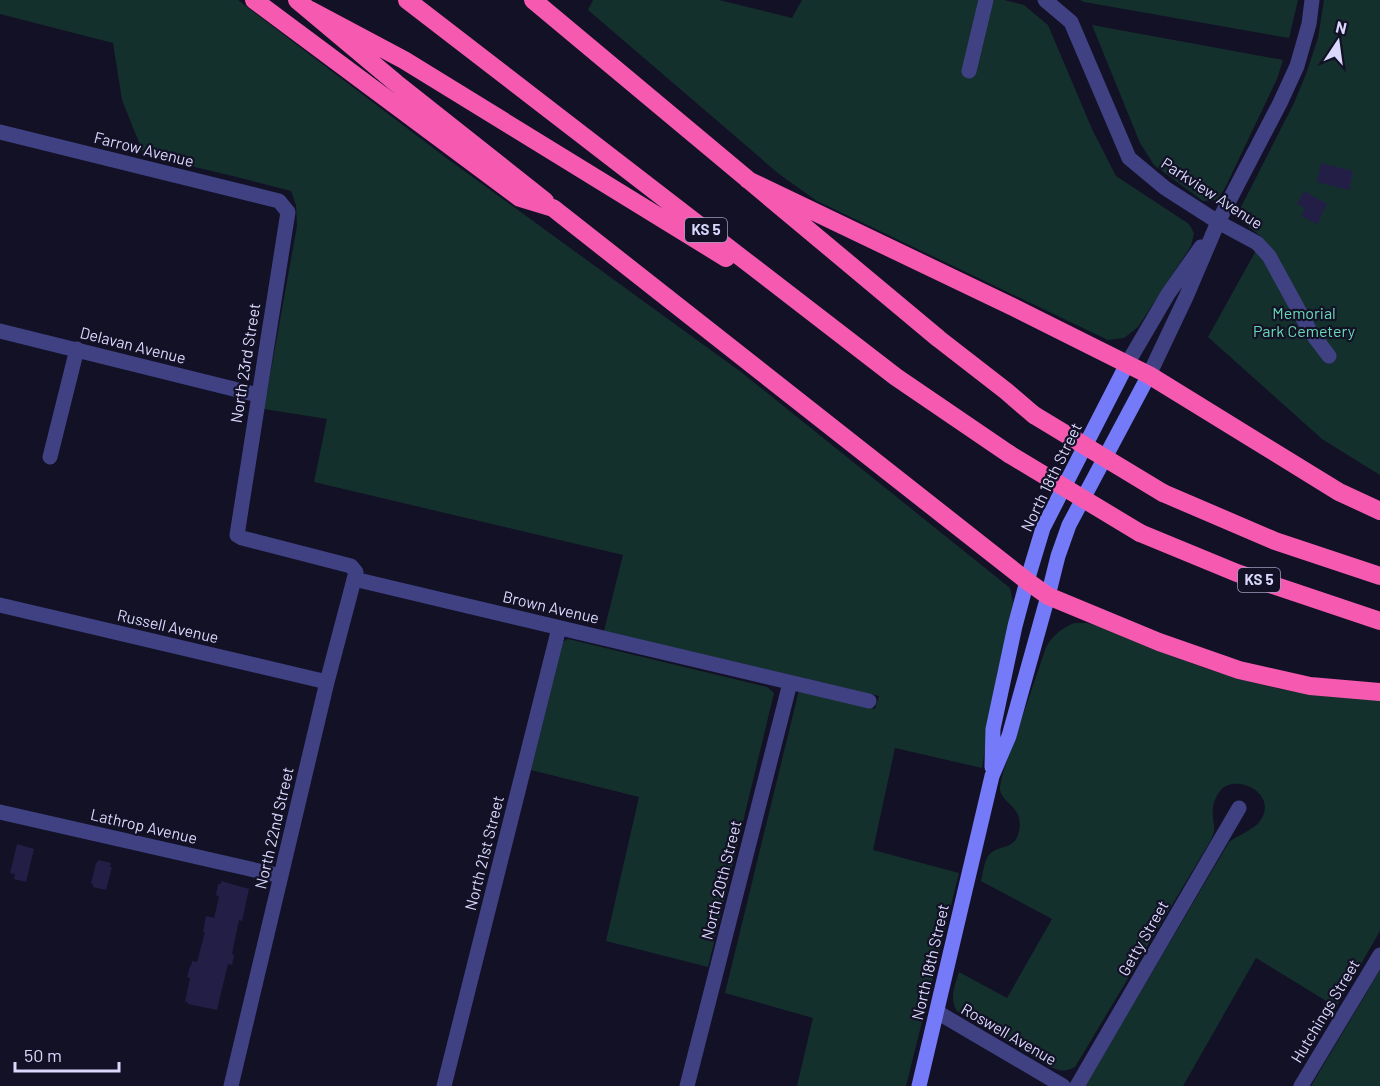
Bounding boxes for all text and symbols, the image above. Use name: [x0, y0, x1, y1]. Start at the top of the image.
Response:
north arrow: [1308, 12, 1368, 72]
text: N: [1334, 16, 1349, 37]
street label: Farrow Avenue: [92, 127, 196, 170]
street label: Parkview Avenue: [1158, 153, 1267, 232]
road number: KS 5: [685, 218, 727, 242]
street label: North 23rd Street: [226, 302, 263, 424]
park label: Memorial Park Cemetery: [1253, 303, 1356, 340]
street label: Delavan Avenue: [78, 322, 188, 367]
street label: North 18th Street: [1016, 419, 1085, 534]
road number: KS 5: [1238, 568, 1280, 592]
street label: Brown Avenue: [501, 586, 601, 627]
street label: Russell Avenue: [116, 605, 221, 646]
street label: North 22nd Street: [250, 765, 297, 891]
street label: North 21st Street: [460, 794, 507, 912]
street label: Lathrop Avenue: [89, 804, 199, 847]
street label: North 20th Street: [697, 818, 745, 941]
street label: Getty Street: [1113, 897, 1172, 979]
street label: North 18th Street: [907, 902, 952, 1022]
street label: Hutchings Street: [1286, 956, 1363, 1066]
street label: Roswell Avenue: [958, 999, 1060, 1069]
scale bar: [15, 1035, 118, 1073]
text: 50 m: [24, 1044, 62, 1066]

